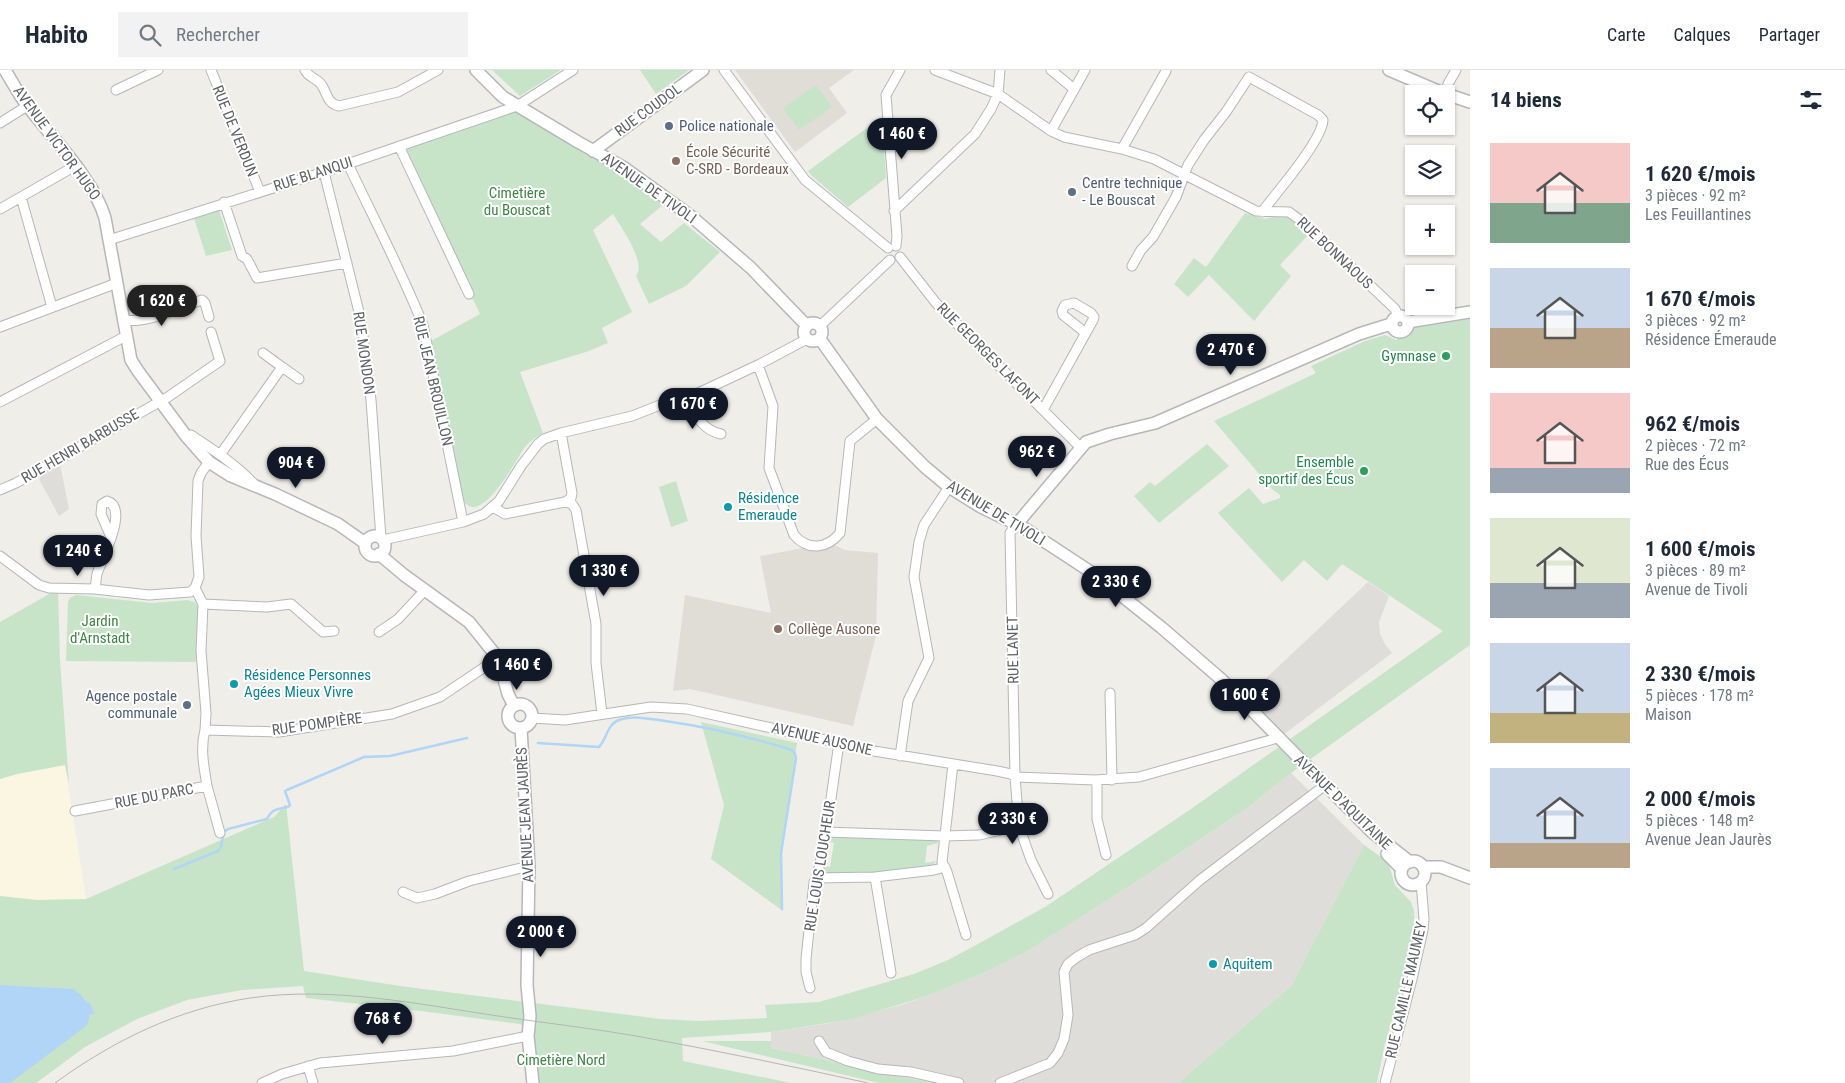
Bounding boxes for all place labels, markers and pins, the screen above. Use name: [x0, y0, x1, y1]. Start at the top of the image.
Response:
place label: Police nationale: [679, 117, 774, 135]
pin: 1 460 €: [856, 118, 948, 160]
marker: Police nationale: [663, 120, 675, 132]
place label: École Sécurité C-SRD - Bordeaux: [686, 143, 789, 178]
marker: École Sécurité C-SRD - Bordeaux: [670, 155, 682, 167]
place label: Centre technique - Le Bouscat: [1082, 174, 1182, 209]
marker: Centre technique - Le Bouscat: [1066, 186, 1078, 198]
pin: 1 620 €: [116, 284, 208, 327]
pin: 2 470 €: [1185, 334, 1277, 376]
place label: Gymnase: [1381, 347, 1436, 365]
marker: Gymnase: [1440, 350, 1452, 362]
pin: 1 670 €: [647, 388, 739, 430]
pin: 962 €: [1002, 436, 1072, 478]
pin: 904 €: [261, 446, 331, 489]
place label: Ensemble sportif des Écus: [1258, 453, 1354, 488]
marker: Ensemble sportif des Écus: [1358, 465, 1370, 477]
place label: Résidence Emeraude: [738, 489, 799, 524]
marker: Résidence Emeraude: [722, 501, 734, 513]
pin: 1 240 €: [32, 534, 124, 577]
pin: 1 330 €: [558, 554, 650, 597]
pin: 2 330 €: [1070, 566, 1162, 608]
place label: Collège Ausone: [788, 620, 880, 638]
marker: Collège Ausone: [772, 623, 784, 635]
pin: 1 460 €: [471, 648, 563, 691]
place label: Résidence Personnes Agées Mieux Vivre: [244, 666, 371, 701]
marker: Résidence Personnes Agées Mieux Vivre: [228, 678, 240, 690]
pin: 1 600 €: [1199, 678, 1291, 721]
place label: Agence postale communale: [85, 687, 177, 722]
marker: Agence postale communale: [181, 699, 193, 711]
pin: 2 330 €: [967, 802, 1059, 845]
pin: 2 000 €: [495, 916, 587, 958]
place label: Aquitem: [1223, 955, 1273, 973]
marker: Aquitem: [1207, 958, 1219, 970]
pin: 768 €: [348, 1002, 418, 1045]

